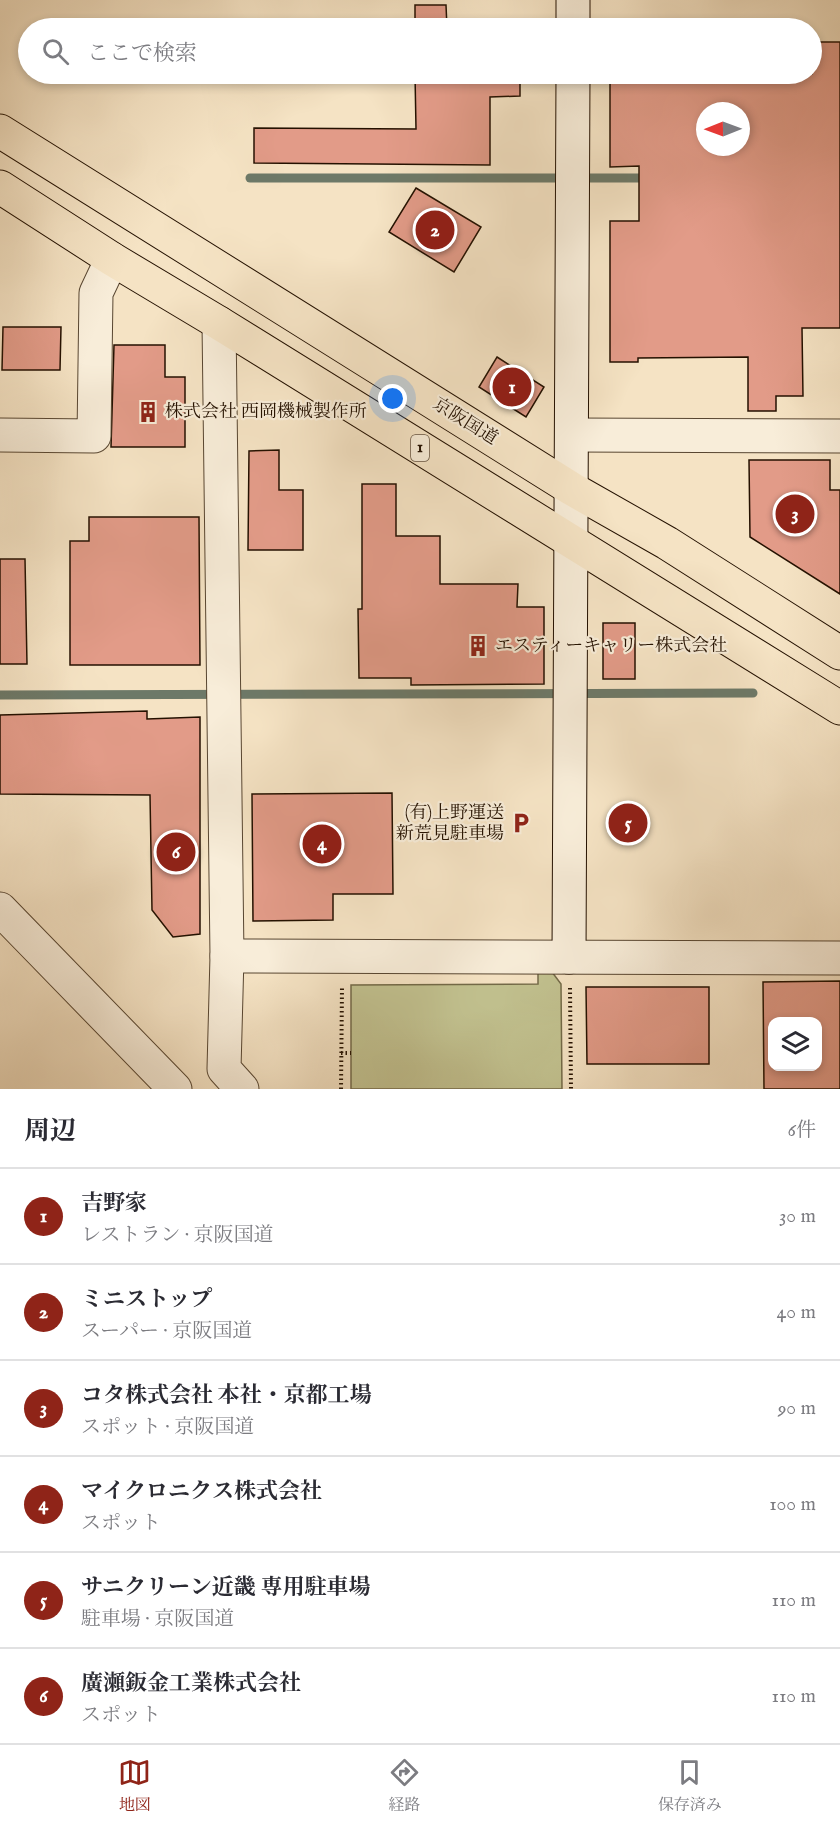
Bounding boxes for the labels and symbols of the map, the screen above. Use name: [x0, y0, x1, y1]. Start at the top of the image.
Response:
north arrow: [696, 102, 750, 156]
pin: 2: [416, 208, 454, 252]
pin: 1: [492, 364, 532, 410]
your location: [378, 384, 407, 413]
street label: 京阪国道: [428, 393, 502, 451]
building icon: 株式会社 西岡機械製作所: [136, 400, 160, 424]
place label: 株式会社 西岡機械製作所: [165, 401, 367, 424]
road number: 1: [411, 435, 429, 461]
pin: 3: [776, 492, 814, 536]
building icon: エスティーキャリー株式会社: [466, 634, 490, 658]
place label: エスティーキャリー株式会社: [495, 635, 727, 658]
pin: 5: [608, 800, 648, 846]
place label: (有)上野運送 新荒見駐車場: [396, 802, 504, 846]
parking icon: (有)上野運送 新荒見駐車場: [509, 811, 533, 835]
pin: 4: [302, 822, 342, 866]
pin: 6: [156, 830, 195, 874]

